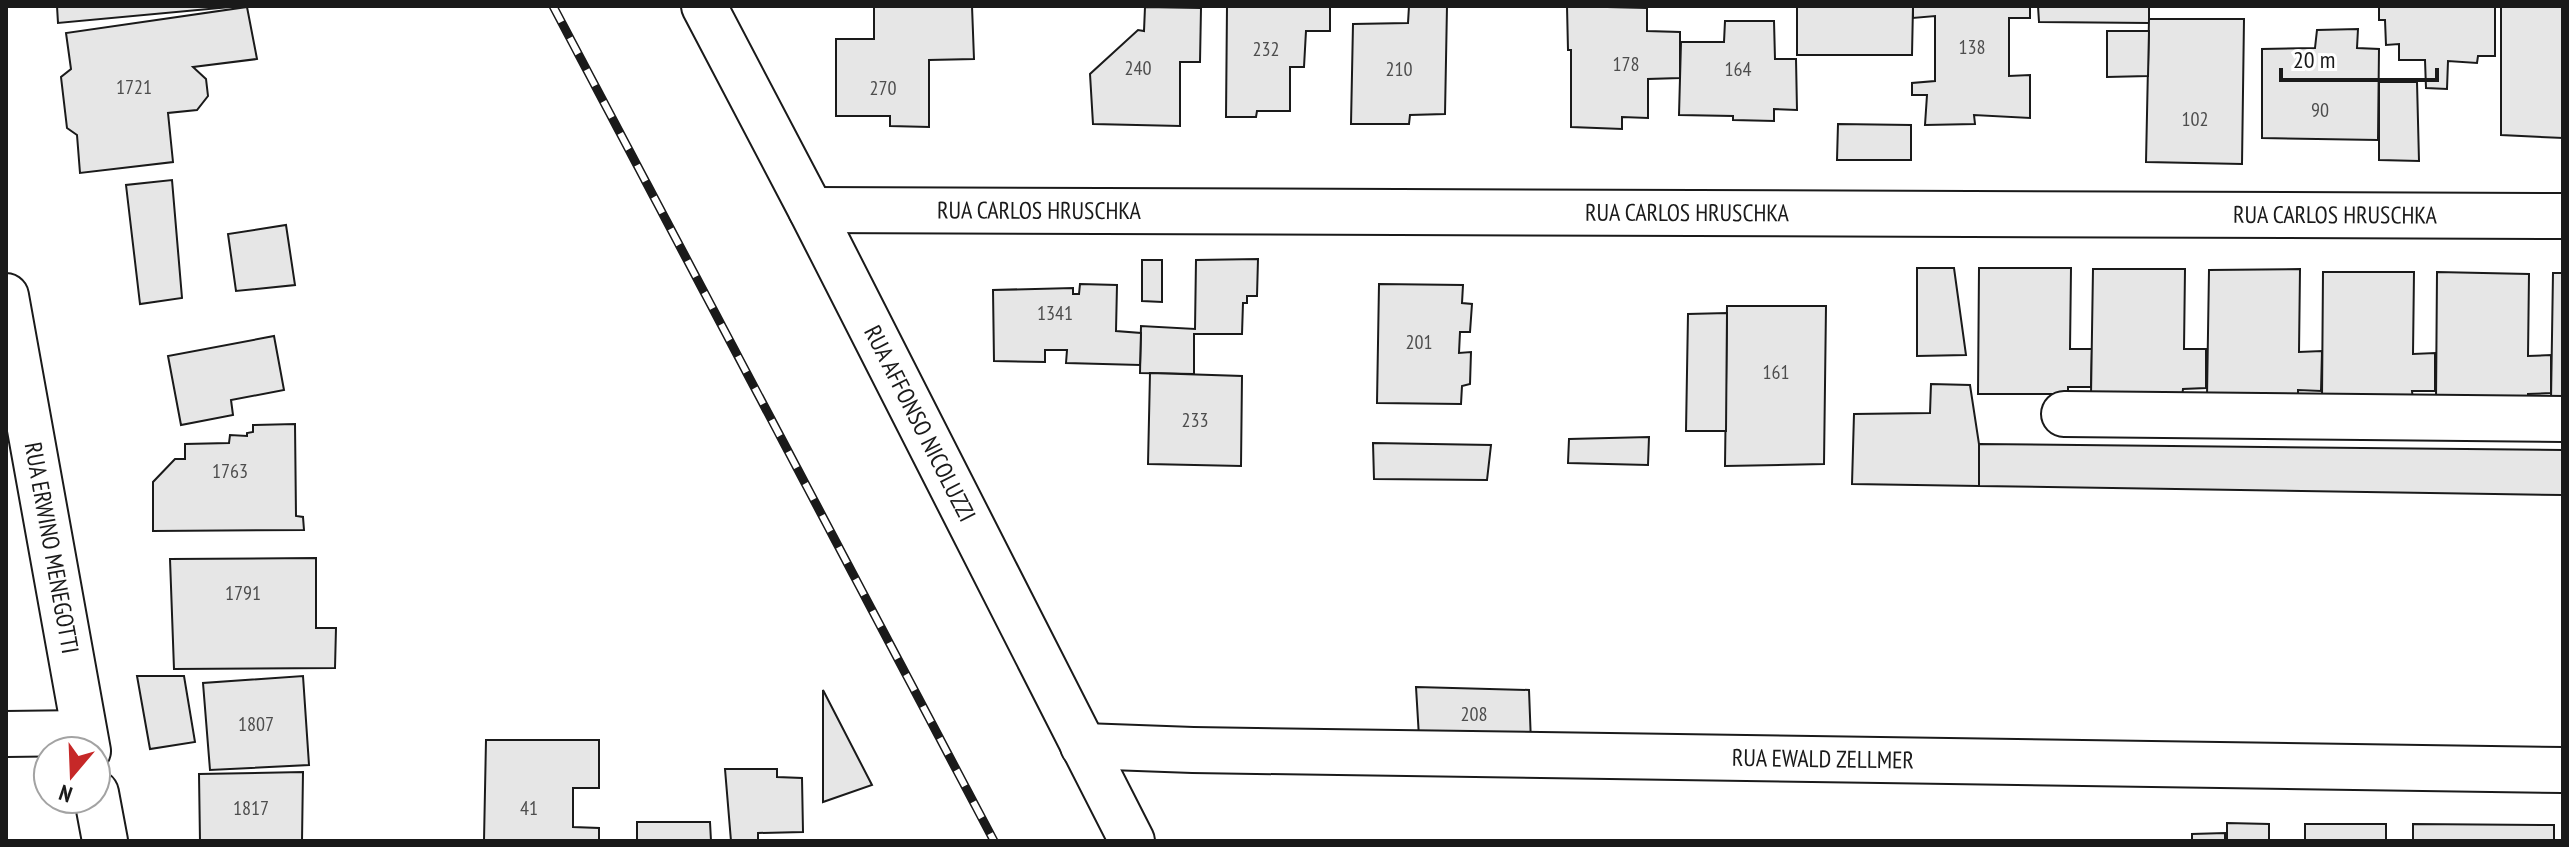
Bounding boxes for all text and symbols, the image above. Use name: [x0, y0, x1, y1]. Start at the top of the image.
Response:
scale bar: [2281, 32, 2437, 82]
house number: 138: [1959, 34, 1986, 60]
house number: 232: [1253, 36, 1280, 62]
text: 20 m: [2293, 44, 2335, 75]
house number: 178: [1613, 51, 1640, 77]
house number: 240: [1125, 55, 1152, 81]
house number: 210: [1386, 56, 1413, 82]
house number: 164: [1725, 56, 1752, 82]
house number: 1721: [116, 74, 152, 100]
house number: 270: [870, 75, 897, 101]
house number: 90: [2311, 97, 2329, 123]
house number: 102: [2182, 106, 2209, 132]
street label: RUA CARLOS HRUSCHKA: [937, 194, 1142, 226]
street label: RUA CARLOS HRUSCHKA: [1585, 197, 1790, 228]
street label: RUA CARLOS HRUSCHKA: [2233, 199, 2438, 231]
house number: 1341: [1037, 300, 1073, 326]
street label: RUA AFFONSO NICOLUZZI: [857, 320, 983, 527]
house number: 201: [1406, 329, 1433, 355]
house number: 161: [1763, 359, 1790, 385]
house number: 233: [1182, 407, 1209, 433]
street label: RUA ERWINO MENEGOTTI: [18, 440, 86, 656]
house number: 1763: [212, 458, 248, 484]
house number: 1791: [225, 580, 261, 606]
house number: 208: [1461, 701, 1488, 727]
house number: 1807: [238, 711, 274, 737]
north arrow: [32, 735, 112, 815]
street label: RUA EWALD ZELLMER: [1732, 742, 1914, 776]
text: N: [55, 779, 76, 809]
house number: 1817: [233, 795, 269, 821]
house number: 41: [520, 795, 538, 821]

